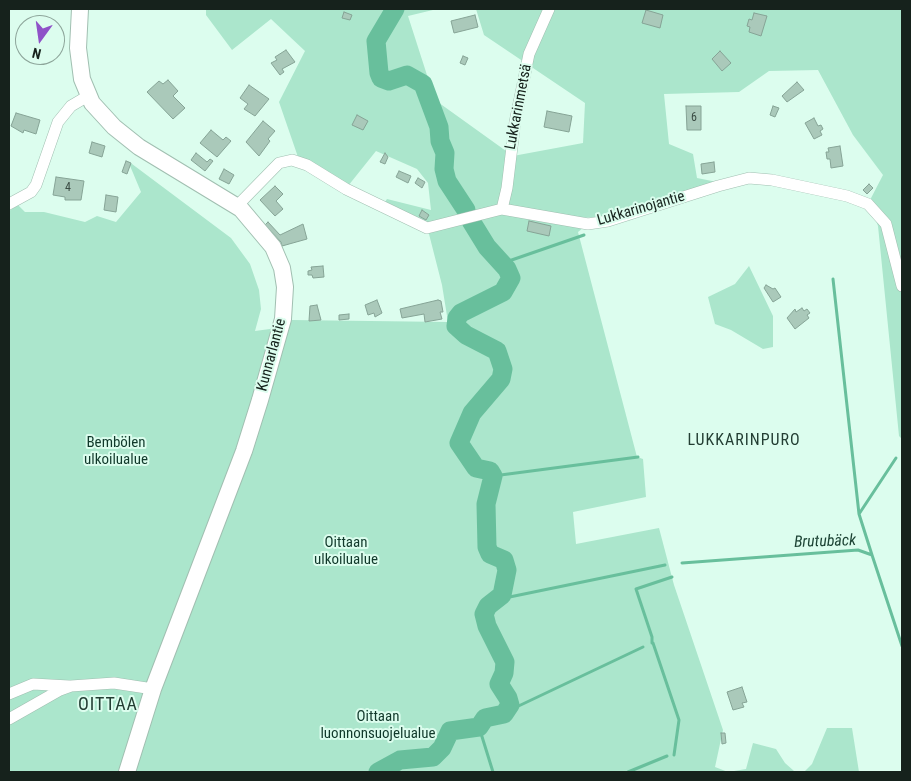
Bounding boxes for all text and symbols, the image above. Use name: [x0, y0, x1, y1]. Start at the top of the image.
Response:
north arrow: [15, 15, 65, 65]
text: N: [31, 45, 43, 62]
street label: Lukkarinmetsä: [502, 63, 536, 151]
house number: 6: [691, 111, 697, 125]
house number: 4: [65, 181, 71, 195]
street label: Lukkarinojantie: [595, 188, 687, 230]
street label: Kunnarlantie: [254, 317, 290, 393]
district label: LUKKARINPURO: [686, 431, 802, 451]
park label: Bembölen ulkoilualue: [84, 434, 148, 469]
water label: Brutubäck: [794, 531, 856, 553]
park label: Oittaan ulkoilualue: [314, 534, 378, 569]
district label: OITTAA: [77, 694, 139, 716]
park label: Oittaan luonnonsuojelualue: [320, 708, 436, 743]

